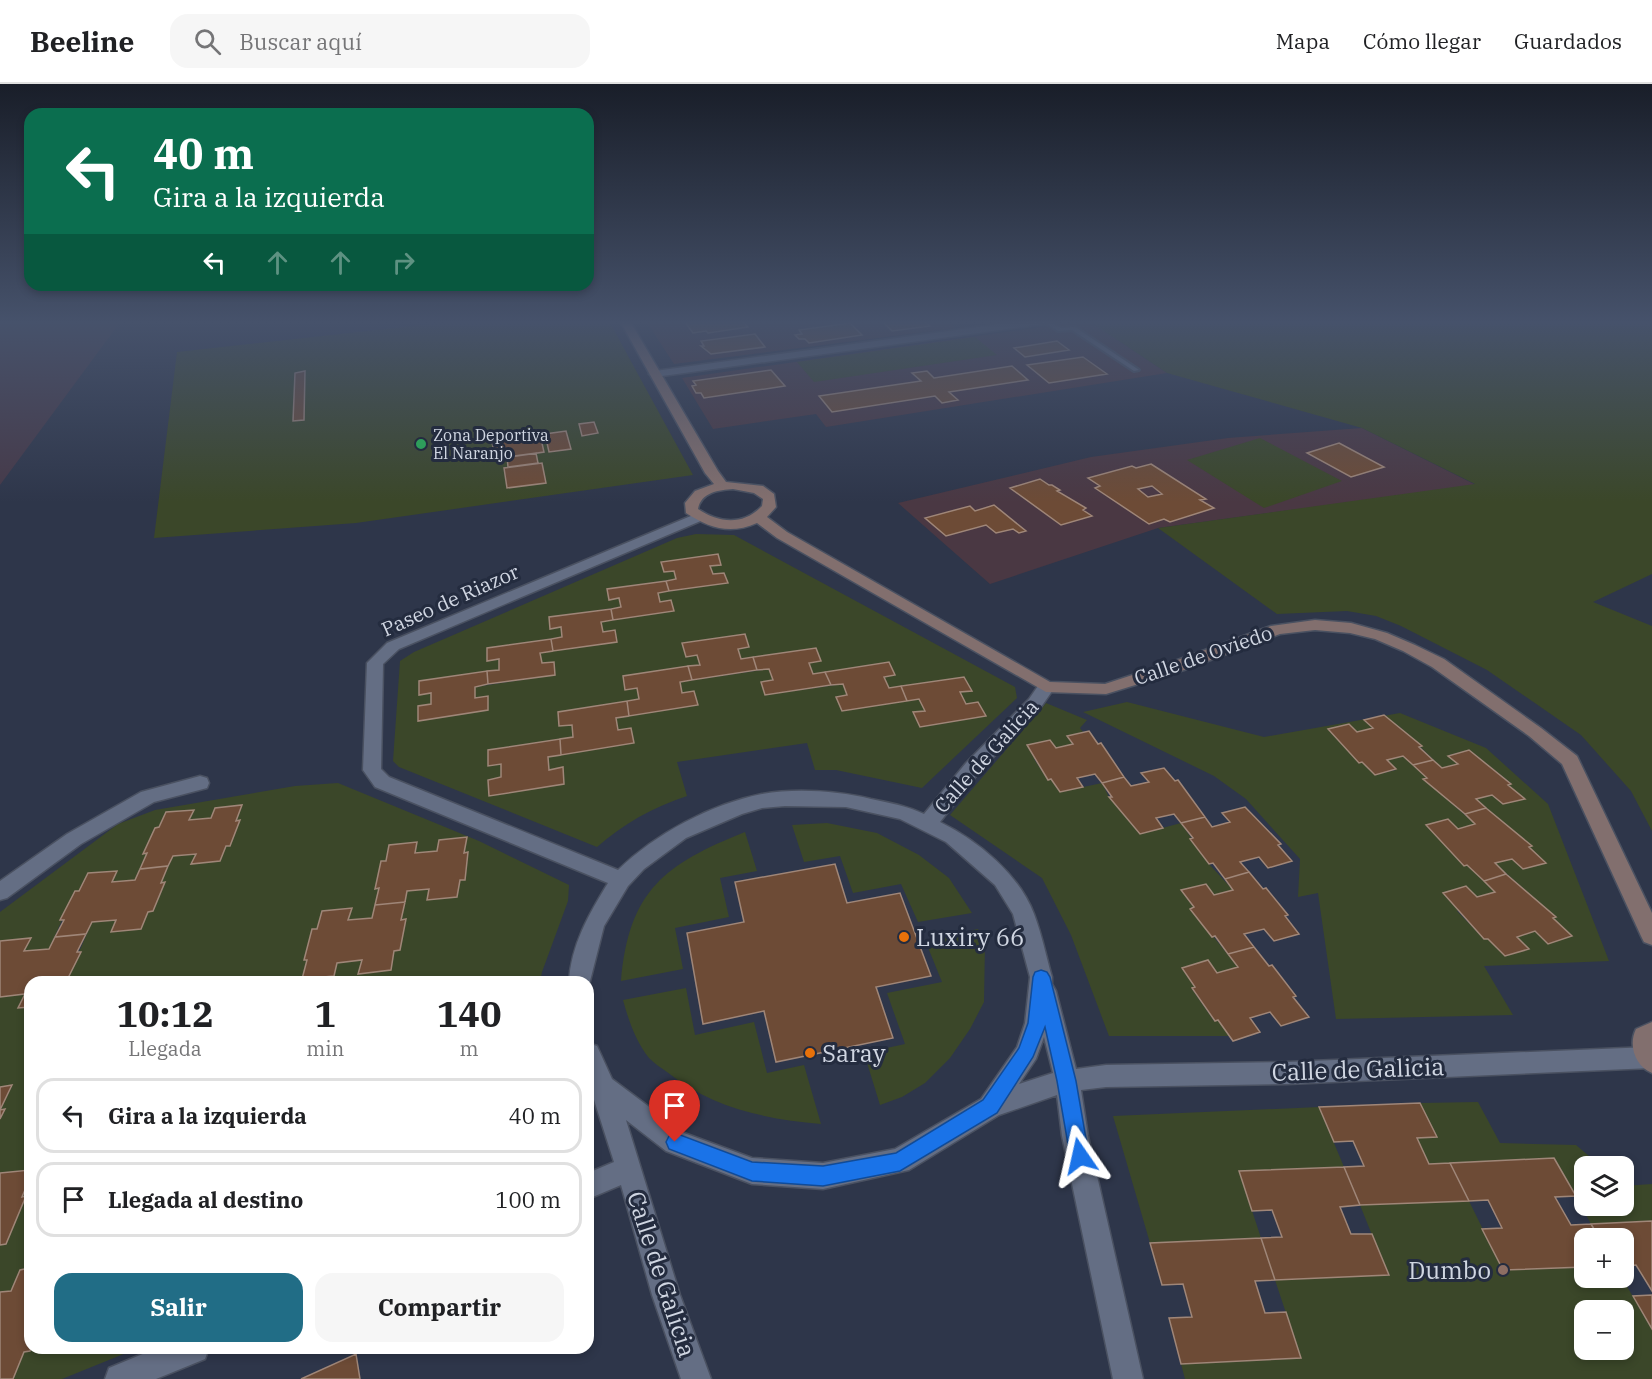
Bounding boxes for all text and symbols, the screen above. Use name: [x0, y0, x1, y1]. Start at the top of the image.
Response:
search box: [170, 14, 590, 68]
text: Beeline: [30, 23, 134, 60]
icon: search: [191, 25, 224, 58]
text: Buscar aquí: [239, 27, 362, 56]
text: Mapa: [1276, 27, 1330, 55]
text: Cómo llegar: [1363, 27, 1481, 55]
text: Guardados: [1514, 27, 1622, 55]
text: 40 m: [153, 126, 254, 181]
icon: left: [54, 132, 132, 210]
text: Gira a la izquierda: [153, 179, 385, 214]
icon: left: [198, 246, 231, 279]
icon: ahead: [261, 246, 294, 279]
icon: ahead: [324, 246, 357, 279]
icon: right: [387, 246, 420, 279]
place label: Zona Deportiva El Naranjo: [433, 425, 549, 463]
marker: Zona Deportiva El Naranjo: [414, 437, 428, 451]
street label: Paseo de Riazor: [377, 558, 523, 642]
street label: Calle de Oviedo: [1130, 619, 1276, 691]
street label: Calle de Galicia: [928, 693, 1044, 819]
place label: Luxiry 66: [916, 921, 1024, 953]
marker: Luxiry 66: [897, 930, 911, 944]
text: 10:12: [116, 990, 214, 1037]
text: 1: [314, 990, 336, 1037]
text: 140: [437, 990, 502, 1037]
text: Llegada: [128, 1035, 202, 1062]
text: min: [306, 1035, 344, 1062]
text: m: [460, 1035, 479, 1062]
place label: Saray: [822, 1037, 886, 1069]
marker: Saray: [803, 1046, 817, 1060]
street label: Calle de Galicia: [1271, 1050, 1445, 1088]
pin: [649, 1080, 700, 1142]
icon: arrive: [658, 1089, 691, 1122]
icon: left: [57, 1099, 90, 1132]
text: Gira a la izquierda: [108, 1101, 307, 1130]
text: 40 m: [509, 1101, 561, 1130]
position arrow: [1048, 1124, 1112, 1188]
map controls: [1574, 1156, 1634, 1360]
button: layers: [1574, 1156, 1634, 1216]
icon: arrive: [57, 1183, 90, 1216]
text: Llegada al destino: [108, 1185, 303, 1214]
text: 100 m: [495, 1185, 561, 1214]
street label: Calle de Galicia: [620, 1187, 704, 1361]
button: +: [1574, 1228, 1634, 1288]
place label: Dumbo: [1408, 1254, 1491, 1286]
marker: Dumbo: [1496, 1263, 1510, 1277]
button: Salir: [54, 1273, 303, 1342]
button: Compartir: [315, 1273, 564, 1342]
button: −: [1574, 1300, 1634, 1360]

